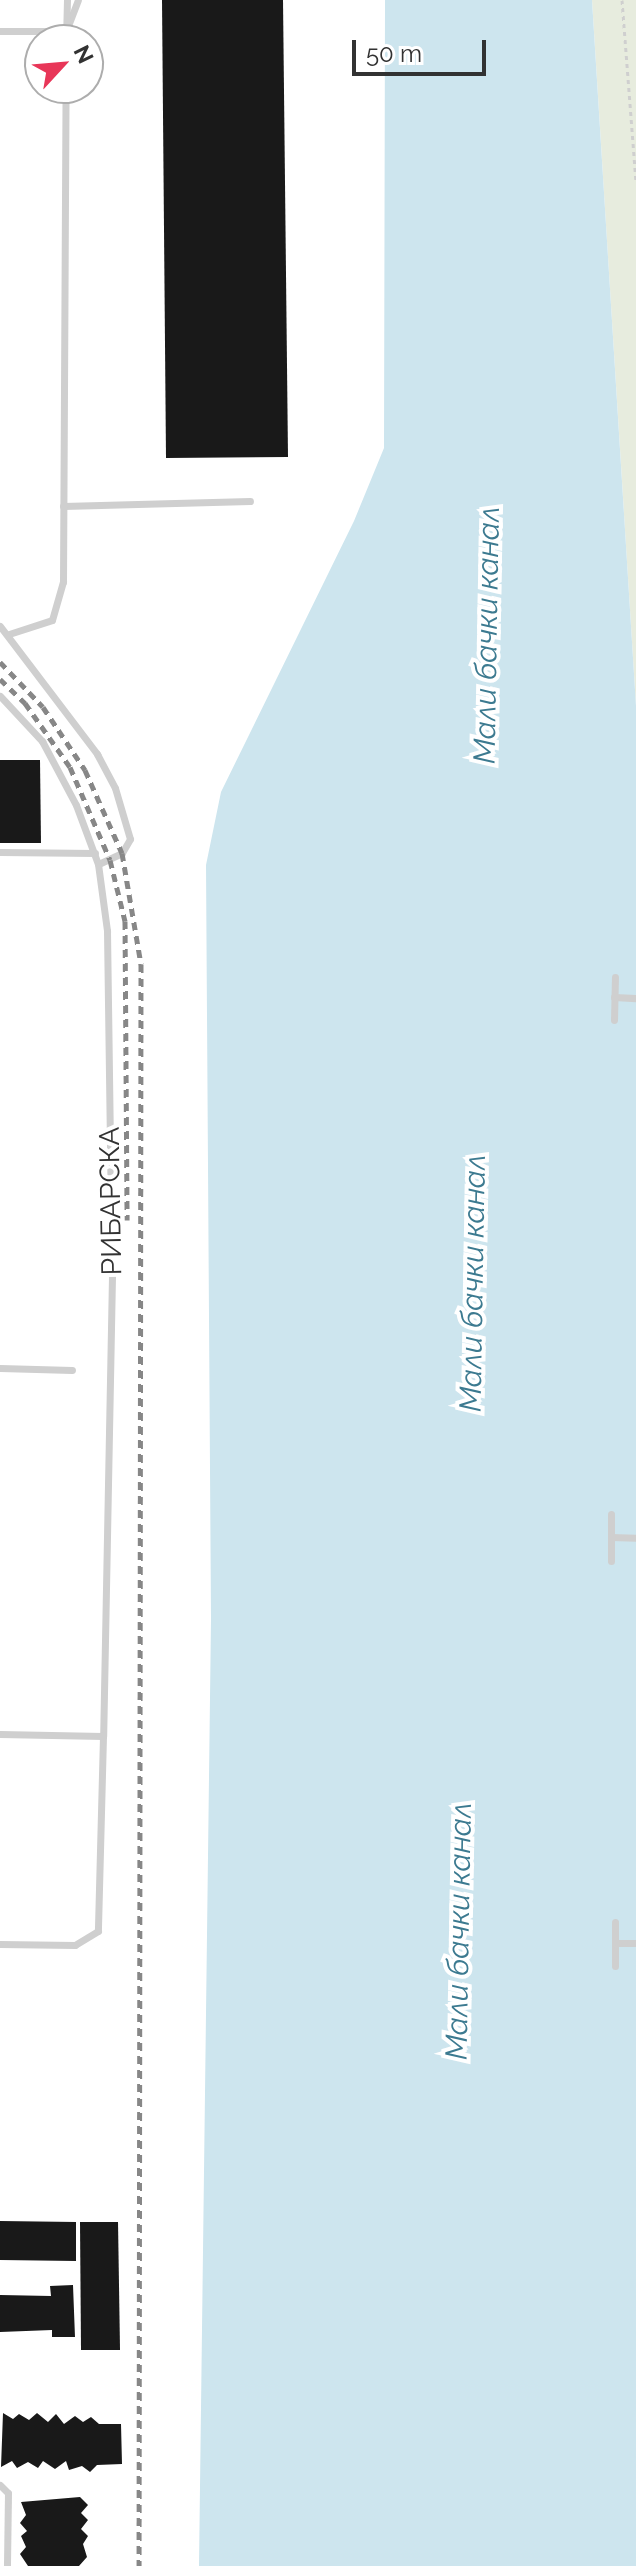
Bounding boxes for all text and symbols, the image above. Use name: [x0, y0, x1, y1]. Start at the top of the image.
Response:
north arrow: [24, 24, 104, 104]
scale bar: [356, 24, 490, 74]
text: 50 m: [366, 39, 422, 68]
text: N: [68, 41, 99, 68]
water label: Мали бачки канал: [467, 506, 507, 764]
street label: РИБАРСКА: [93, 1126, 129, 1276]
water label: Мали бачки канал: [453, 1154, 493, 1412]
water label: Мали бачки канал: [439, 1802, 479, 2060]

